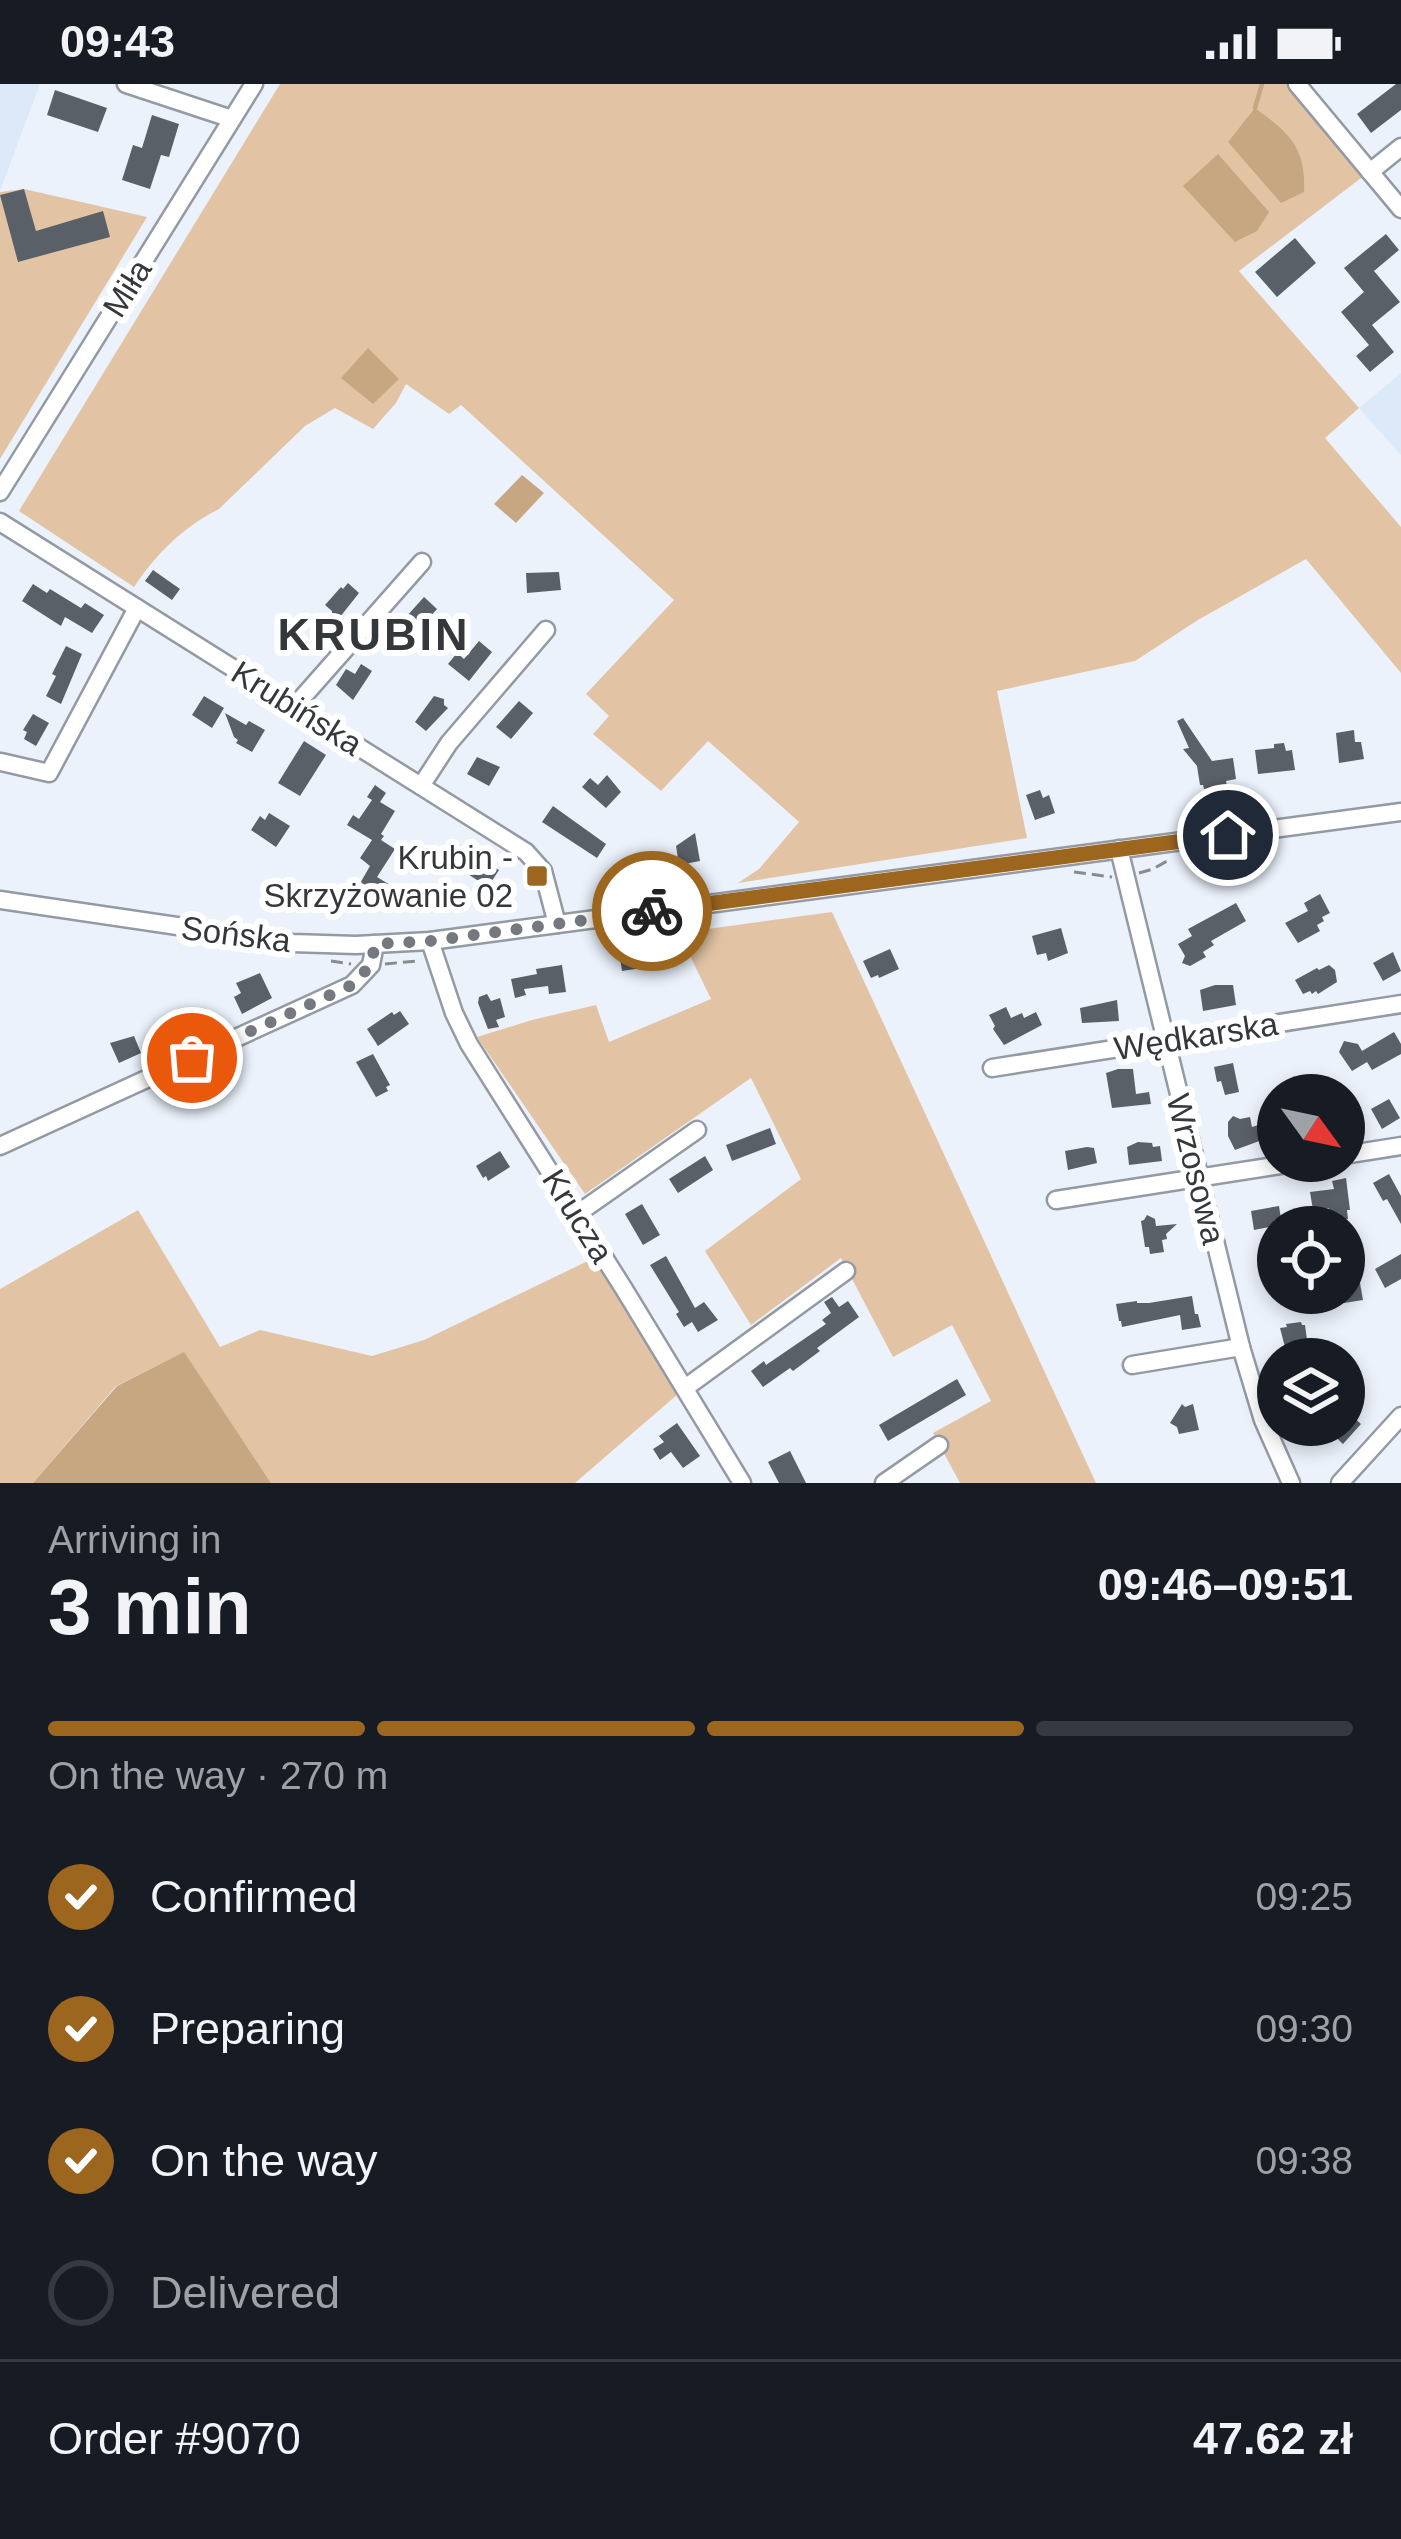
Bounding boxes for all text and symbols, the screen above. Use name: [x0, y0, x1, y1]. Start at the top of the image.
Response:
text: 09:43: [60, 16, 175, 67]
street label: Miła: [95, 252, 159, 323]
district label: KRUBIN: [278, 609, 471, 660]
street label: Krubińska: [225, 653, 370, 763]
pin: [1177, 784, 1279, 886]
icon: home: [1195, 802, 1261, 868]
place label: Krubin - Skrzyżowanie 02: [264, 839, 513, 914]
courier: [592, 851, 712, 971]
marker: Krubin - Skrzyżowanie 02: [524, 863, 550, 889]
icon: bike: [619, 878, 685, 944]
street label: Sońska: [179, 909, 294, 959]
street label: Wędkarska: [1112, 1005, 1281, 1067]
pin: [141, 1007, 243, 1109]
icon: bag: [159, 1025, 225, 1091]
north arrow: [1257, 1074, 1365, 1182]
map controls: [1257, 1074, 1365, 1446]
street label: Wrzosowa: [1159, 1090, 1233, 1249]
street label: Krucza: [535, 1163, 621, 1270]
button: locate: [1257, 1206, 1365, 1314]
button: layers: [1257, 1338, 1365, 1446]
text: Arriving in: [48, 1518, 221, 1561]
text: 09:46–09:51: [1098, 1559, 1353, 1610]
text: 3 min: [48, 1563, 252, 1651]
text: On the way · 270 m: [48, 1754, 388, 1797]
icon: check: [48, 1864, 114, 1930]
text: Confirmed: [150, 1871, 358, 1922]
text: 09:25: [1255, 1875, 1353, 1918]
icon: check: [48, 1996, 114, 2062]
text: Preparing: [150, 2003, 345, 2054]
text: 09:30: [1255, 2007, 1353, 2050]
icon: check: [48, 2128, 114, 2194]
text: On the way: [150, 2135, 378, 2186]
text: 09:38: [1255, 2139, 1353, 2182]
text: Delivered: [150, 2267, 340, 2318]
text: Order #9070: [48, 2413, 301, 2464]
text: 47.62 zł: [1193, 2413, 1353, 2464]

